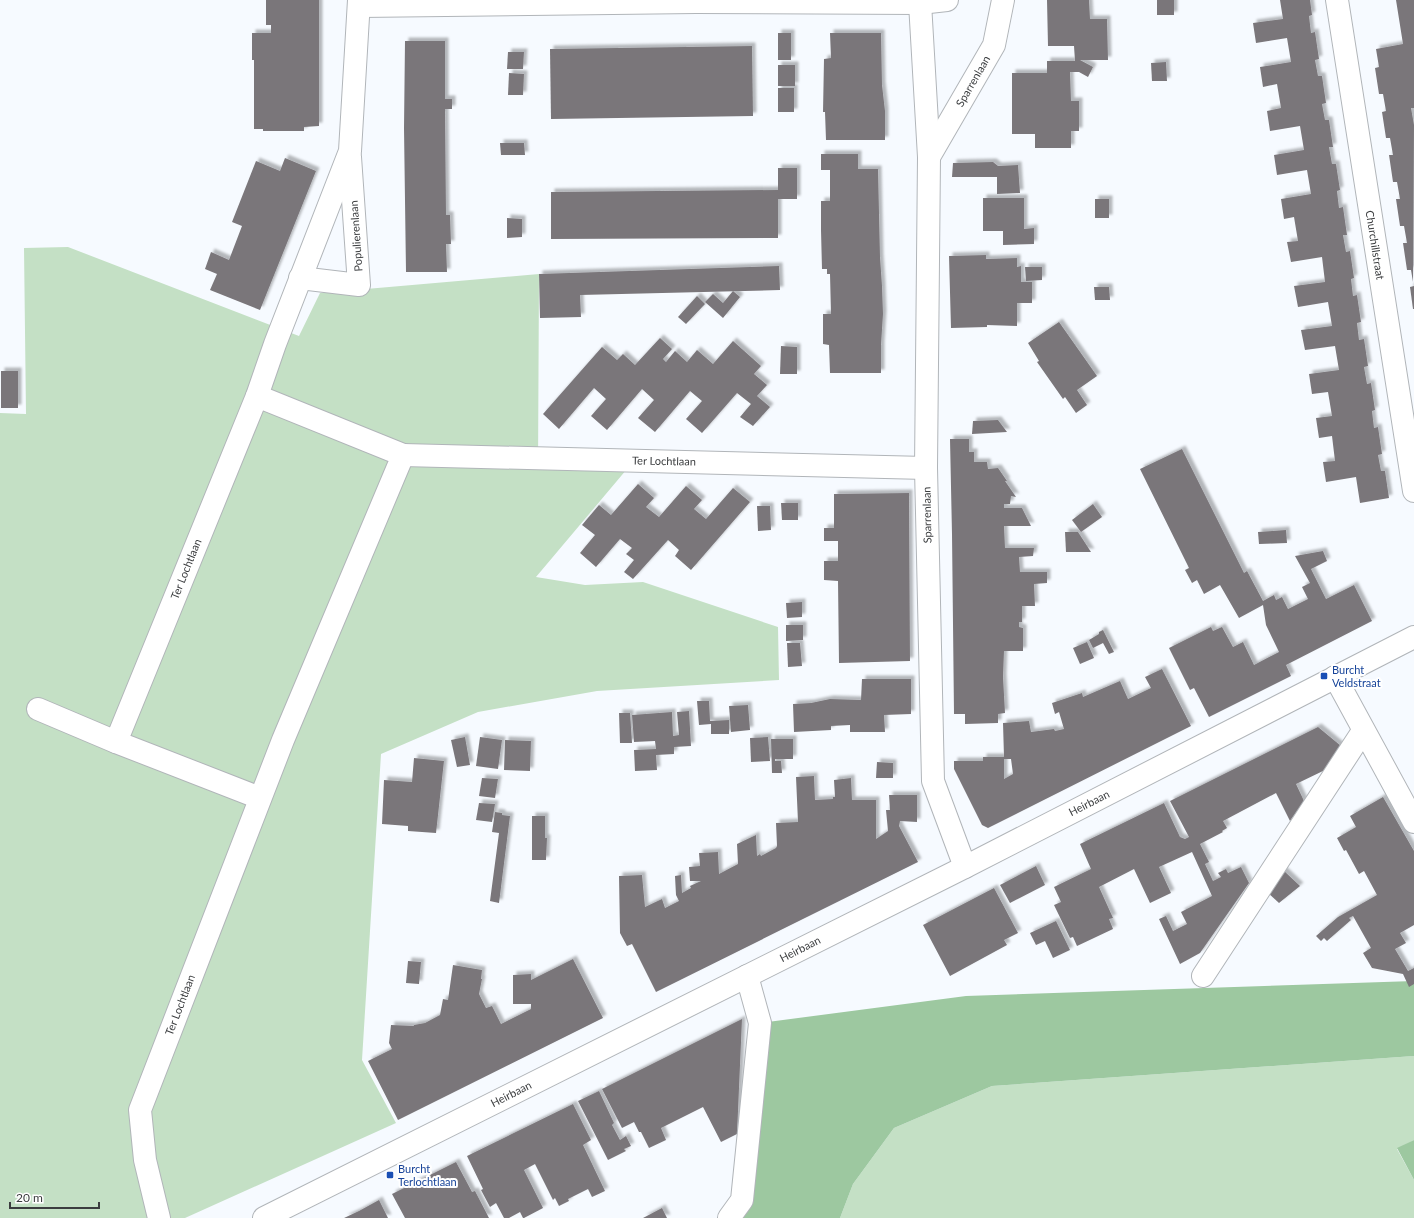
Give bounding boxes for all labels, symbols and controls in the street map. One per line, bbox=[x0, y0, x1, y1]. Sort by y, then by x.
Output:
street label: Sparrenlaan bbox=[953, 53, 992, 109]
street label: Populierenlaan bbox=[347, 200, 364, 272]
street label: Churchillstraat bbox=[1364, 209, 1387, 281]
street label: Ter Lochtlaan bbox=[632, 453, 696, 468]
street label: Sparrenlaan bbox=[920, 486, 933, 544]
street label: Ter Lochtlaan bbox=[168, 537, 204, 601]
place label: Burcht Veldstraat bbox=[1332, 663, 1381, 689]
marker: Burcht Veldstraat bbox=[1319, 671, 1329, 681]
street label: Heirbaan bbox=[1066, 787, 1111, 818]
street label: Heirbaan bbox=[777, 933, 822, 964]
street label: Ter Lochtlaan bbox=[162, 973, 197, 1037]
street label: Heirbaan bbox=[488, 1078, 533, 1109]
place label: Burcht Terlochtlaan bbox=[398, 1162, 457, 1188]
marker: Burcht Terlochtlaan bbox=[385, 1170, 395, 1180]
scale bar bbox=[10, 1184, 99, 1210]
text: 20 m bbox=[16, 1190, 43, 1205]

